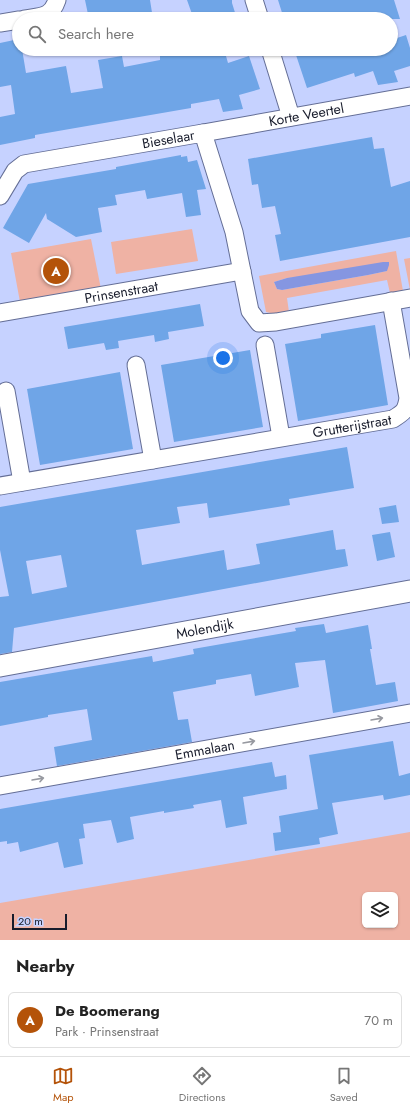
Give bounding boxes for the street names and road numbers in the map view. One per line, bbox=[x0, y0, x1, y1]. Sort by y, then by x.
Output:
street label: Korte Veertel bbox=[267, 98, 346, 131]
street label: Bieselaar bbox=[140, 125, 196, 153]
street label: Prinsenstraat bbox=[83, 276, 160, 308]
street label: Grutterijstraat bbox=[311, 409, 393, 443]
street label: Molendijk bbox=[174, 613, 236, 644]
street label: Emmalaan bbox=[173, 734, 236, 765]

